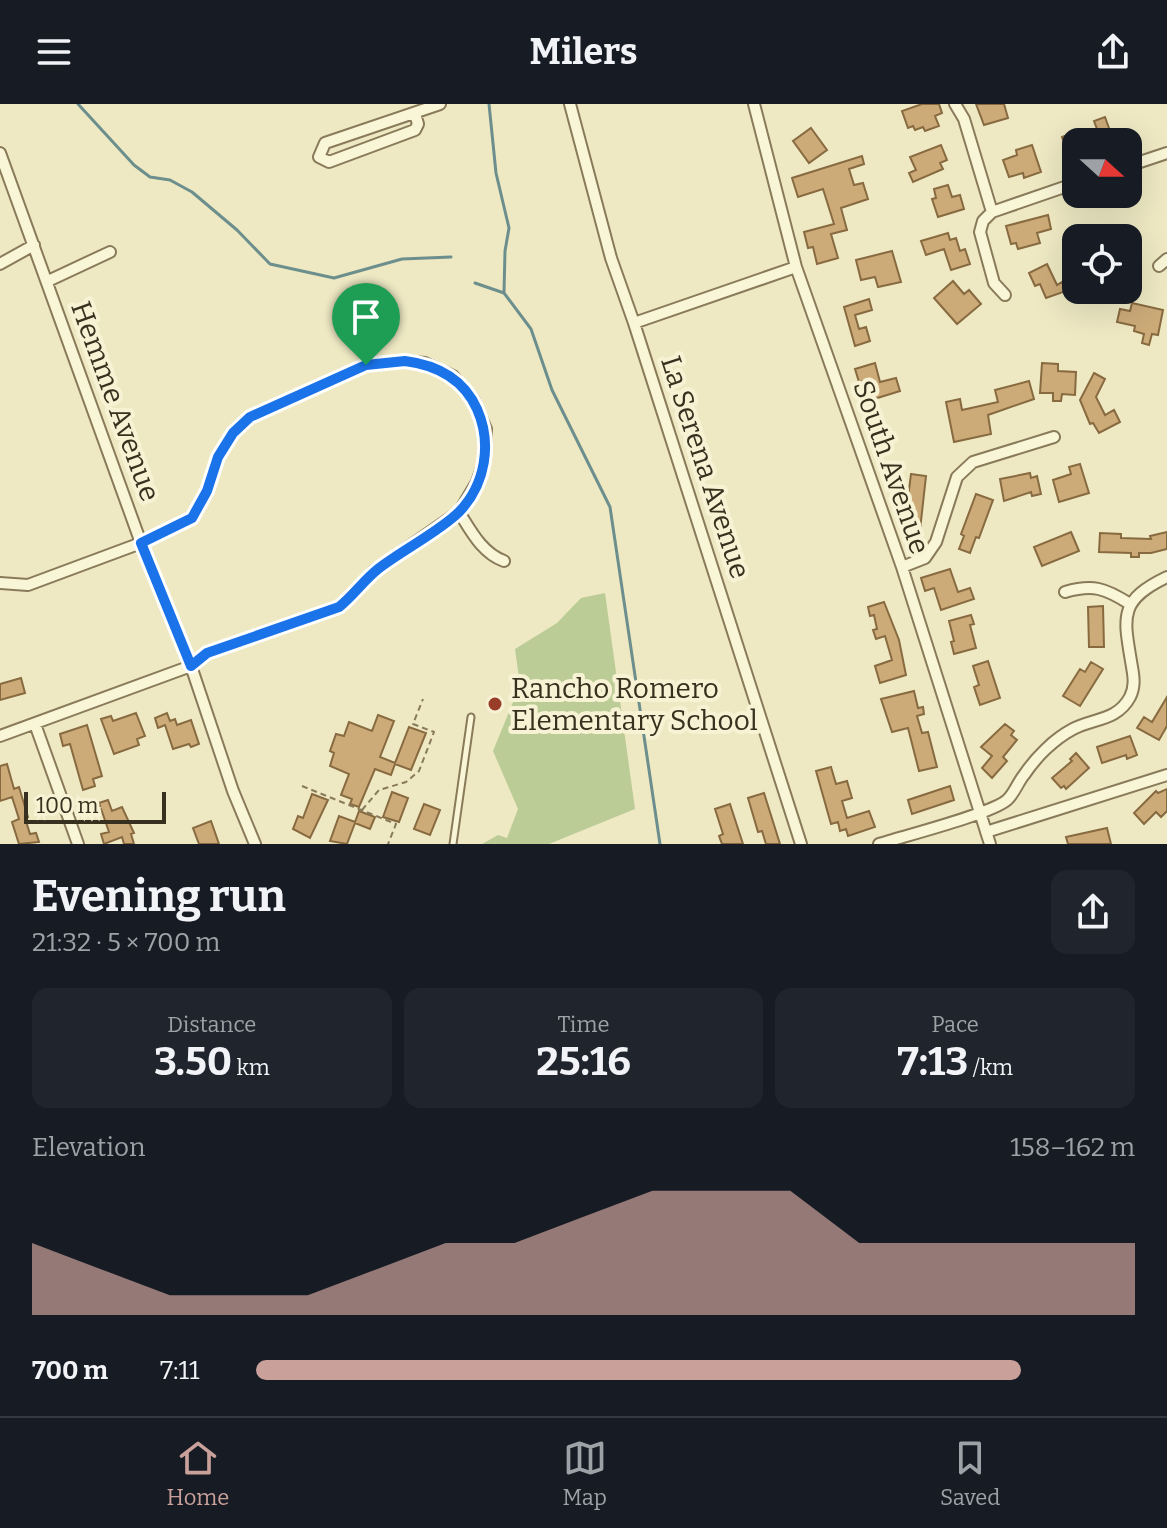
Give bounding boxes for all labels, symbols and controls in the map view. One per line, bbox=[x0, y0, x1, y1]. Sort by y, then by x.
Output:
icon: menu bbox=[32, 30, 76, 74]
text: Milers bbox=[529, 30, 638, 74]
icon: share bbox=[1091, 30, 1135, 74]
north arrow bbox=[1062, 128, 1142, 208]
map controls bbox=[1062, 128, 1142, 304]
button: locate bbox=[1062, 224, 1142, 304]
pin bbox=[332, 283, 400, 365]
icon: arrive bbox=[344, 295, 388, 339]
street label: Hemme Avenue bbox=[64, 297, 167, 505]
street label: La Serena Avenue bbox=[654, 352, 757, 583]
street label: South Avenue bbox=[846, 376, 937, 558]
place label: Rancho Romero Elementary School bbox=[511, 672, 758, 737]
marker: Rancho Romero Elementary School bbox=[486, 695, 504, 713]
scale bar bbox=[24, 788, 166, 824]
text: 100 m bbox=[36, 792, 99, 819]
text: Evening run bbox=[32, 870, 286, 923]
button: share bbox=[1051, 870, 1135, 954]
text: 21:32 · 5 × 700 m bbox=[32, 927, 220, 958]
text: Distance bbox=[167, 1011, 256, 1038]
text: Time bbox=[558, 1011, 609, 1038]
text: Pace bbox=[931, 1011, 979, 1038]
text: 3.50 bbox=[154, 1038, 232, 1086]
text: 25:16 bbox=[536, 1038, 631, 1086]
text: 7:13 bbox=[897, 1038, 968, 1086]
text: km bbox=[232, 1054, 270, 1081]
text: /km bbox=[968, 1054, 1013, 1081]
text: Elevation bbox=[32, 1132, 145, 1163]
text: 158–162 m bbox=[1010, 1132, 1135, 1163]
text: 700 m bbox=[32, 1355, 108, 1386]
text: 7:11 bbox=[160, 1355, 200, 1386]
tab: Home bbox=[167, 1436, 229, 1511]
tab: Map bbox=[562, 1436, 607, 1511]
tab: Saved bbox=[940, 1436, 1000, 1511]

